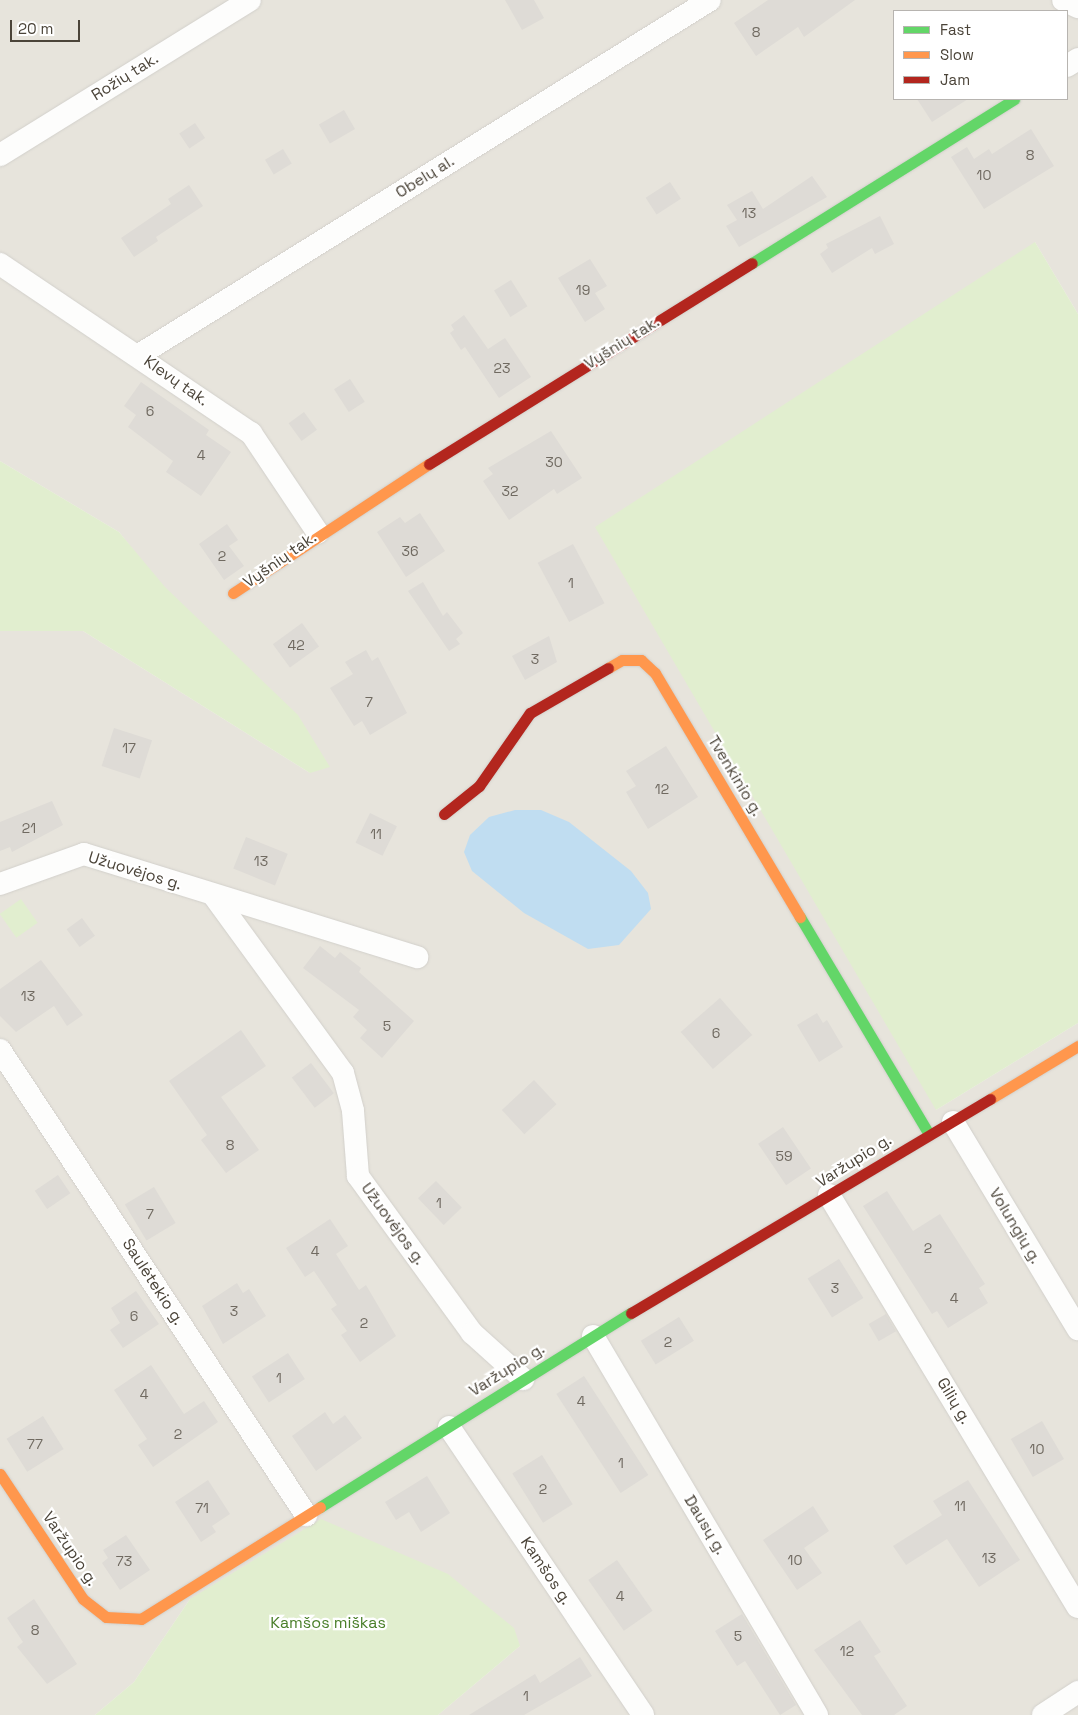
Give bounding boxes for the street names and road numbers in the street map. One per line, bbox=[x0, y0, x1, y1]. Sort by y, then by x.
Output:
street label: Rožių tak. bbox=[88, 49, 162, 105]
street label: Obelų al. bbox=[392, 152, 458, 202]
street label: Vyšnių tak. bbox=[581, 312, 663, 374]
street label: Klevų tak. bbox=[140, 352, 212, 410]
street label: Vyšnių tak. bbox=[240, 528, 320, 592]
street label: Tvenkinio g. bbox=[703, 732, 767, 820]
street label: Užuovėjos g. bbox=[86, 848, 184, 894]
street label: Varžupio g. bbox=[813, 1130, 895, 1192]
street label: Užuovėjos g. bbox=[357, 1179, 429, 1269]
street label: Volungių g. bbox=[985, 1185, 1045, 1267]
street label: Saulėtekio g. bbox=[118, 1235, 188, 1329]
street label: Varžupio g. bbox=[466, 1339, 548, 1401]
street label: Gilių g. bbox=[933, 1374, 975, 1428]
street label: Dausų g. bbox=[680, 1492, 730, 1558]
street label: Varžupio g. bbox=[38, 1508, 102, 1590]
street label: Kamšos g. bbox=[516, 1533, 576, 1609]

